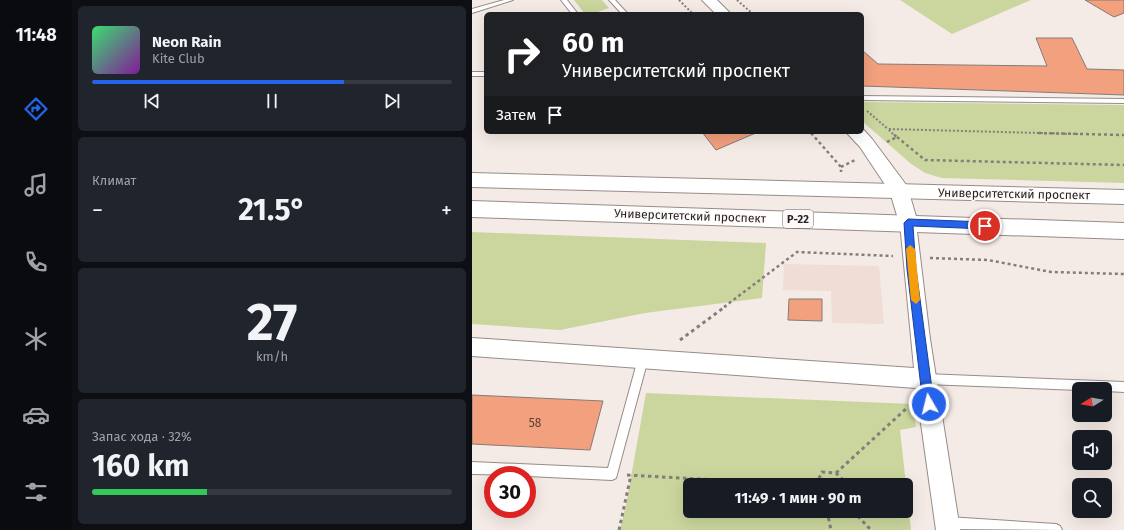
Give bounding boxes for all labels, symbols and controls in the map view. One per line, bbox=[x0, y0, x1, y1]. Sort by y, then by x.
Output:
text: 11:48 bbox=[15, 24, 57, 46]
text: 60 m bbox=[562, 26, 624, 59]
icon: right bbox=[496, 28, 548, 80]
text: Neon Rain bbox=[152, 33, 221, 51]
text: Kite Club bbox=[152, 51, 205, 66]
text: Университетский проспект bbox=[562, 60, 790, 82]
icon: previous bbox=[141, 90, 163, 112]
icon: pause bbox=[261, 90, 283, 112]
icon: next bbox=[381, 90, 403, 112]
icon: directions bbox=[22, 95, 50, 123]
icon: arrive bbox=[544, 104, 566, 126]
text: Затем bbox=[496, 106, 536, 124]
icon: music bbox=[22, 171, 50, 199]
text: Климат bbox=[92, 173, 136, 188]
street label: Университетский проспект bbox=[938, 186, 1091, 202]
text: 21.5° bbox=[238, 192, 306, 228]
text: − bbox=[92, 197, 103, 224]
text: + bbox=[441, 197, 452, 224]
street label: Университетский проспект bbox=[614, 206, 767, 226]
pin bbox=[968, 209, 1002, 243]
road number: Р-22 bbox=[783, 210, 813, 228]
icon: arrive bbox=[974, 215, 996, 237]
icon: phone bbox=[22, 248, 50, 276]
text: 27 bbox=[247, 291, 297, 354]
icon: climate bbox=[22, 325, 50, 353]
text: km/h bbox=[256, 349, 288, 364]
north arrow bbox=[1072, 382, 1112, 422]
map controls bbox=[1072, 382, 1112, 518]
position arrow bbox=[908, 383, 950, 425]
icon: car bbox=[22, 401, 50, 429]
house number: 58 bbox=[529, 416, 542, 430]
text: Запас хода · 32% bbox=[92, 429, 192, 444]
button: sound bbox=[1072, 430, 1112, 470]
text: 160 km bbox=[92, 448, 189, 484]
speed limit sign: 30 bbox=[484, 466, 536, 518]
icon: filters bbox=[22, 478, 50, 506]
button: search bbox=[1072, 478, 1112, 518]
text: 11:49 · 1 мин · 90 m bbox=[735, 489, 861, 507]

